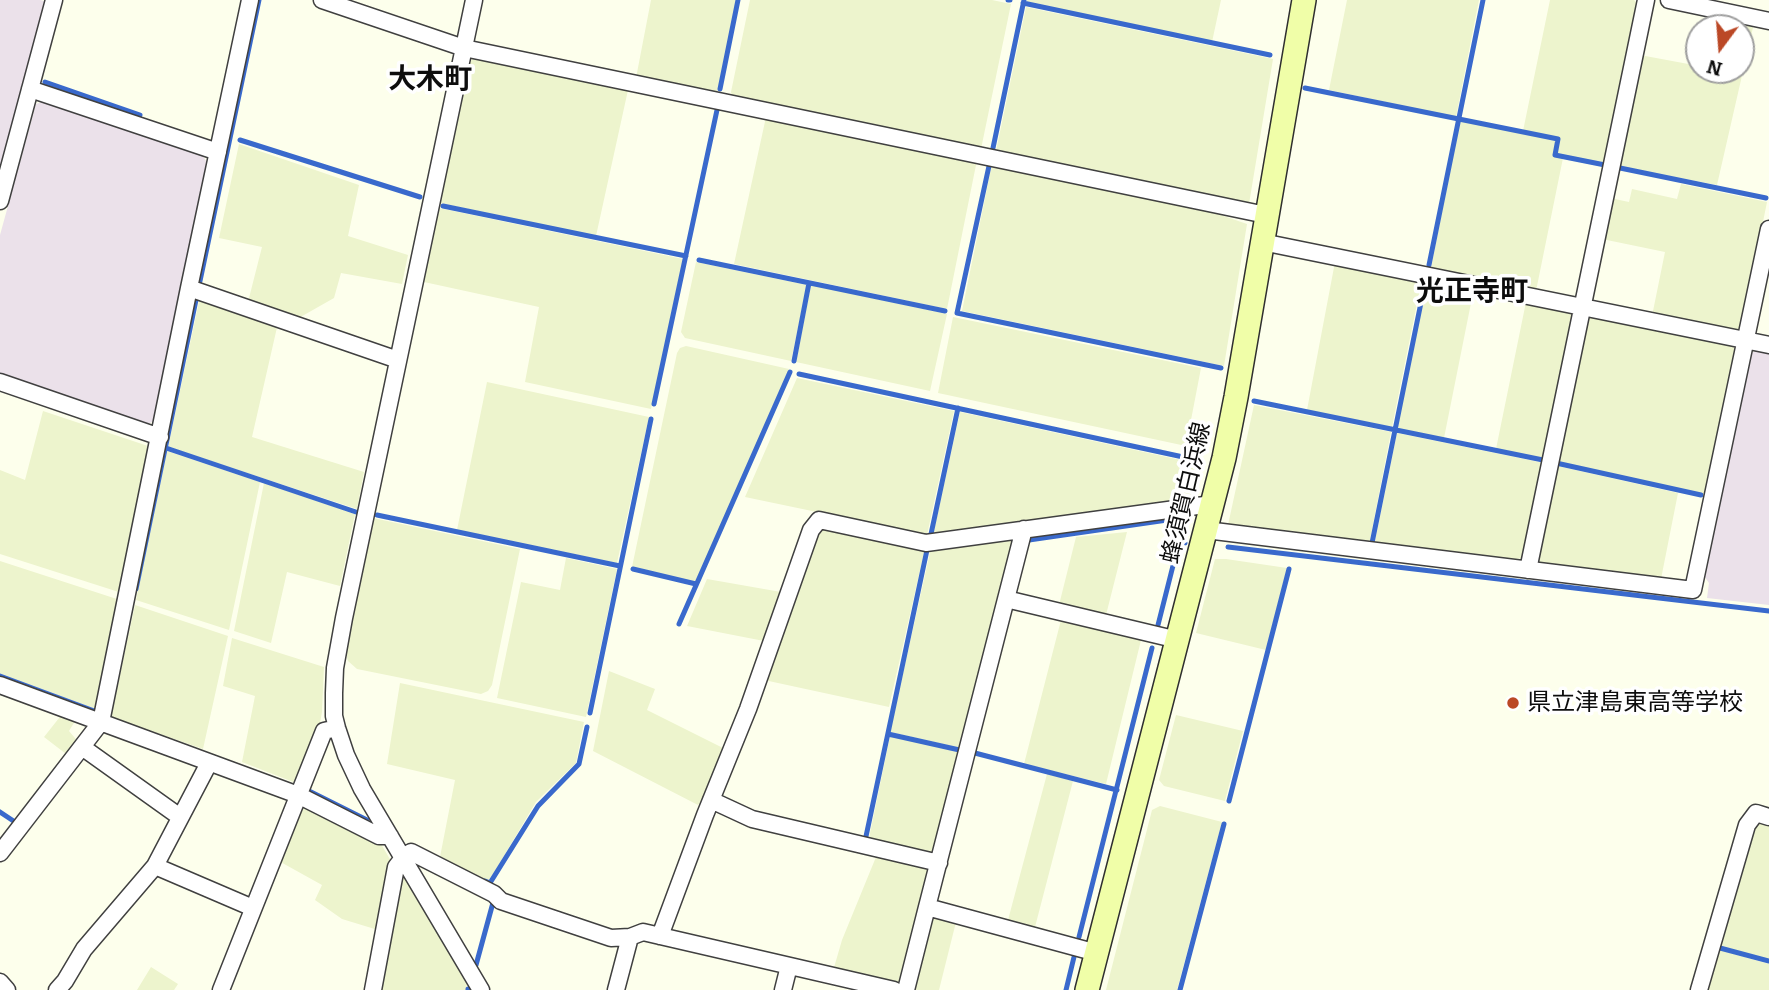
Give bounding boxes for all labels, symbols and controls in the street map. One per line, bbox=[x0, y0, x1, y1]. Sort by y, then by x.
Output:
north arrow bbox=[1685, 14, 1755, 84]
text: N bbox=[1704, 55, 1725, 81]
district label: 大木町 bbox=[388, 63, 472, 97]
district label: 光正寺町 bbox=[1416, 275, 1528, 309]
street label: 蜂須賀白浜線 bbox=[1157, 420, 1217, 566]
place label: 県立津島東高等学校 bbox=[1527, 689, 1743, 717]
marker: 県立津島東高等学校 bbox=[1505, 695, 1521, 711]

